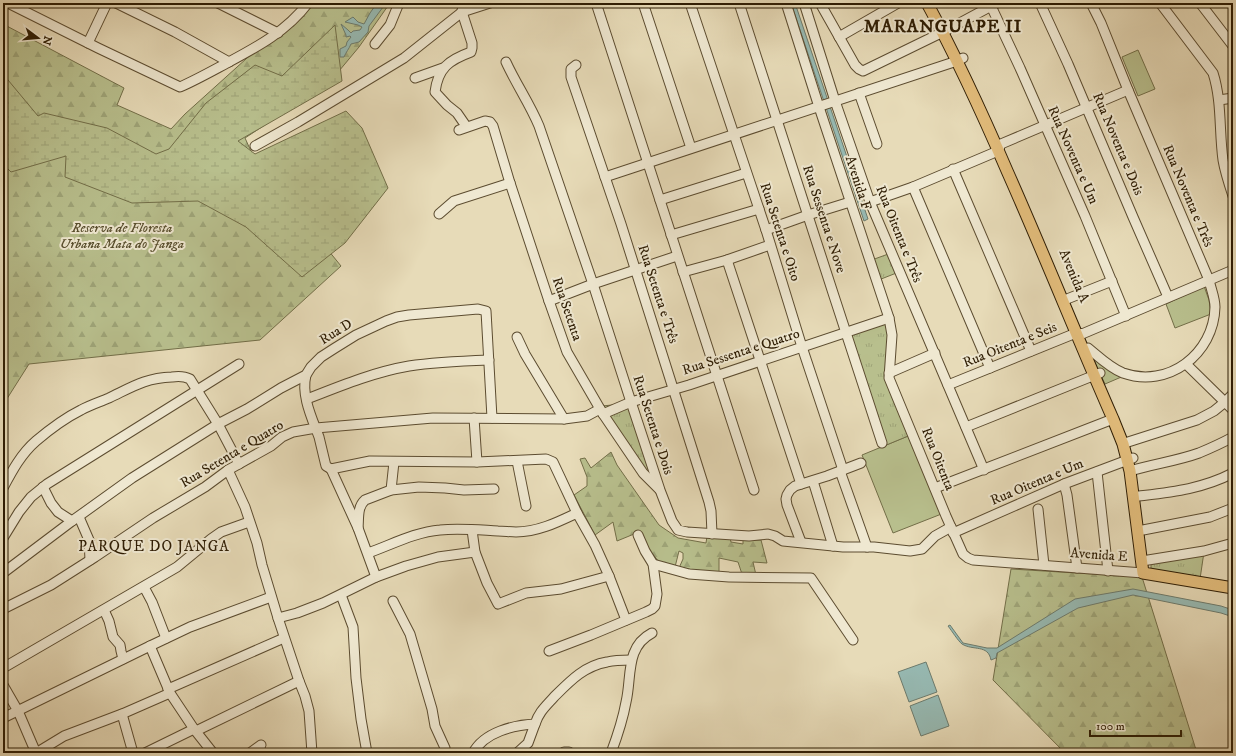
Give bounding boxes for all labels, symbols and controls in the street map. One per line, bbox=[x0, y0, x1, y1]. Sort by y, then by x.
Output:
district label: MARANGUAPE II bbox=[864, 16, 1022, 38]
north arrow bbox=[18, 18, 58, 58]
text: N bbox=[39, 34, 55, 47]
street label: Rua Noventa e Dois bbox=[1088, 90, 1148, 198]
street label: Rua Noventa e Um bbox=[1043, 103, 1103, 207]
street label: Rua Noventa e Três bbox=[1158, 142, 1218, 250]
street label: Avenida F bbox=[841, 154, 875, 213]
street label: Rua Sessenta e Nove bbox=[798, 163, 850, 276]
street label: Rua Setenta e Oito bbox=[756, 180, 804, 284]
street label: Rua Oitenta e Três bbox=[871, 183, 927, 285]
park label: Reserva de Floresta Urbana Mata do Janga bbox=[60, 219, 184, 253]
street label: Rua Setenta e Três bbox=[634, 242, 683, 346]
street label: Avenida A bbox=[1055, 247, 1094, 306]
street label: Rua Setenta bbox=[548, 275, 586, 343]
street label: Rua D bbox=[316, 315, 356, 349]
street label: Rua Oitenta e Seis bbox=[960, 318, 1060, 372]
street label: Rua Sessenta e Quatro bbox=[680, 324, 802, 379]
street label: Rua Setenta e Dois bbox=[628, 373, 678, 477]
street label: Rua Setenta e Quatro bbox=[177, 416, 287, 492]
street label: Rua Oitenta bbox=[917, 425, 959, 493]
street label: Rua Oitenta e Um bbox=[988, 454, 1087, 510]
district label: PARQUE DO JANGA bbox=[78, 537, 230, 556]
street label: Avenida E bbox=[1070, 544, 1128, 566]
scale bar bbox=[1090, 712, 1181, 738]
text: 100 m bbox=[1096, 719, 1125, 734]

